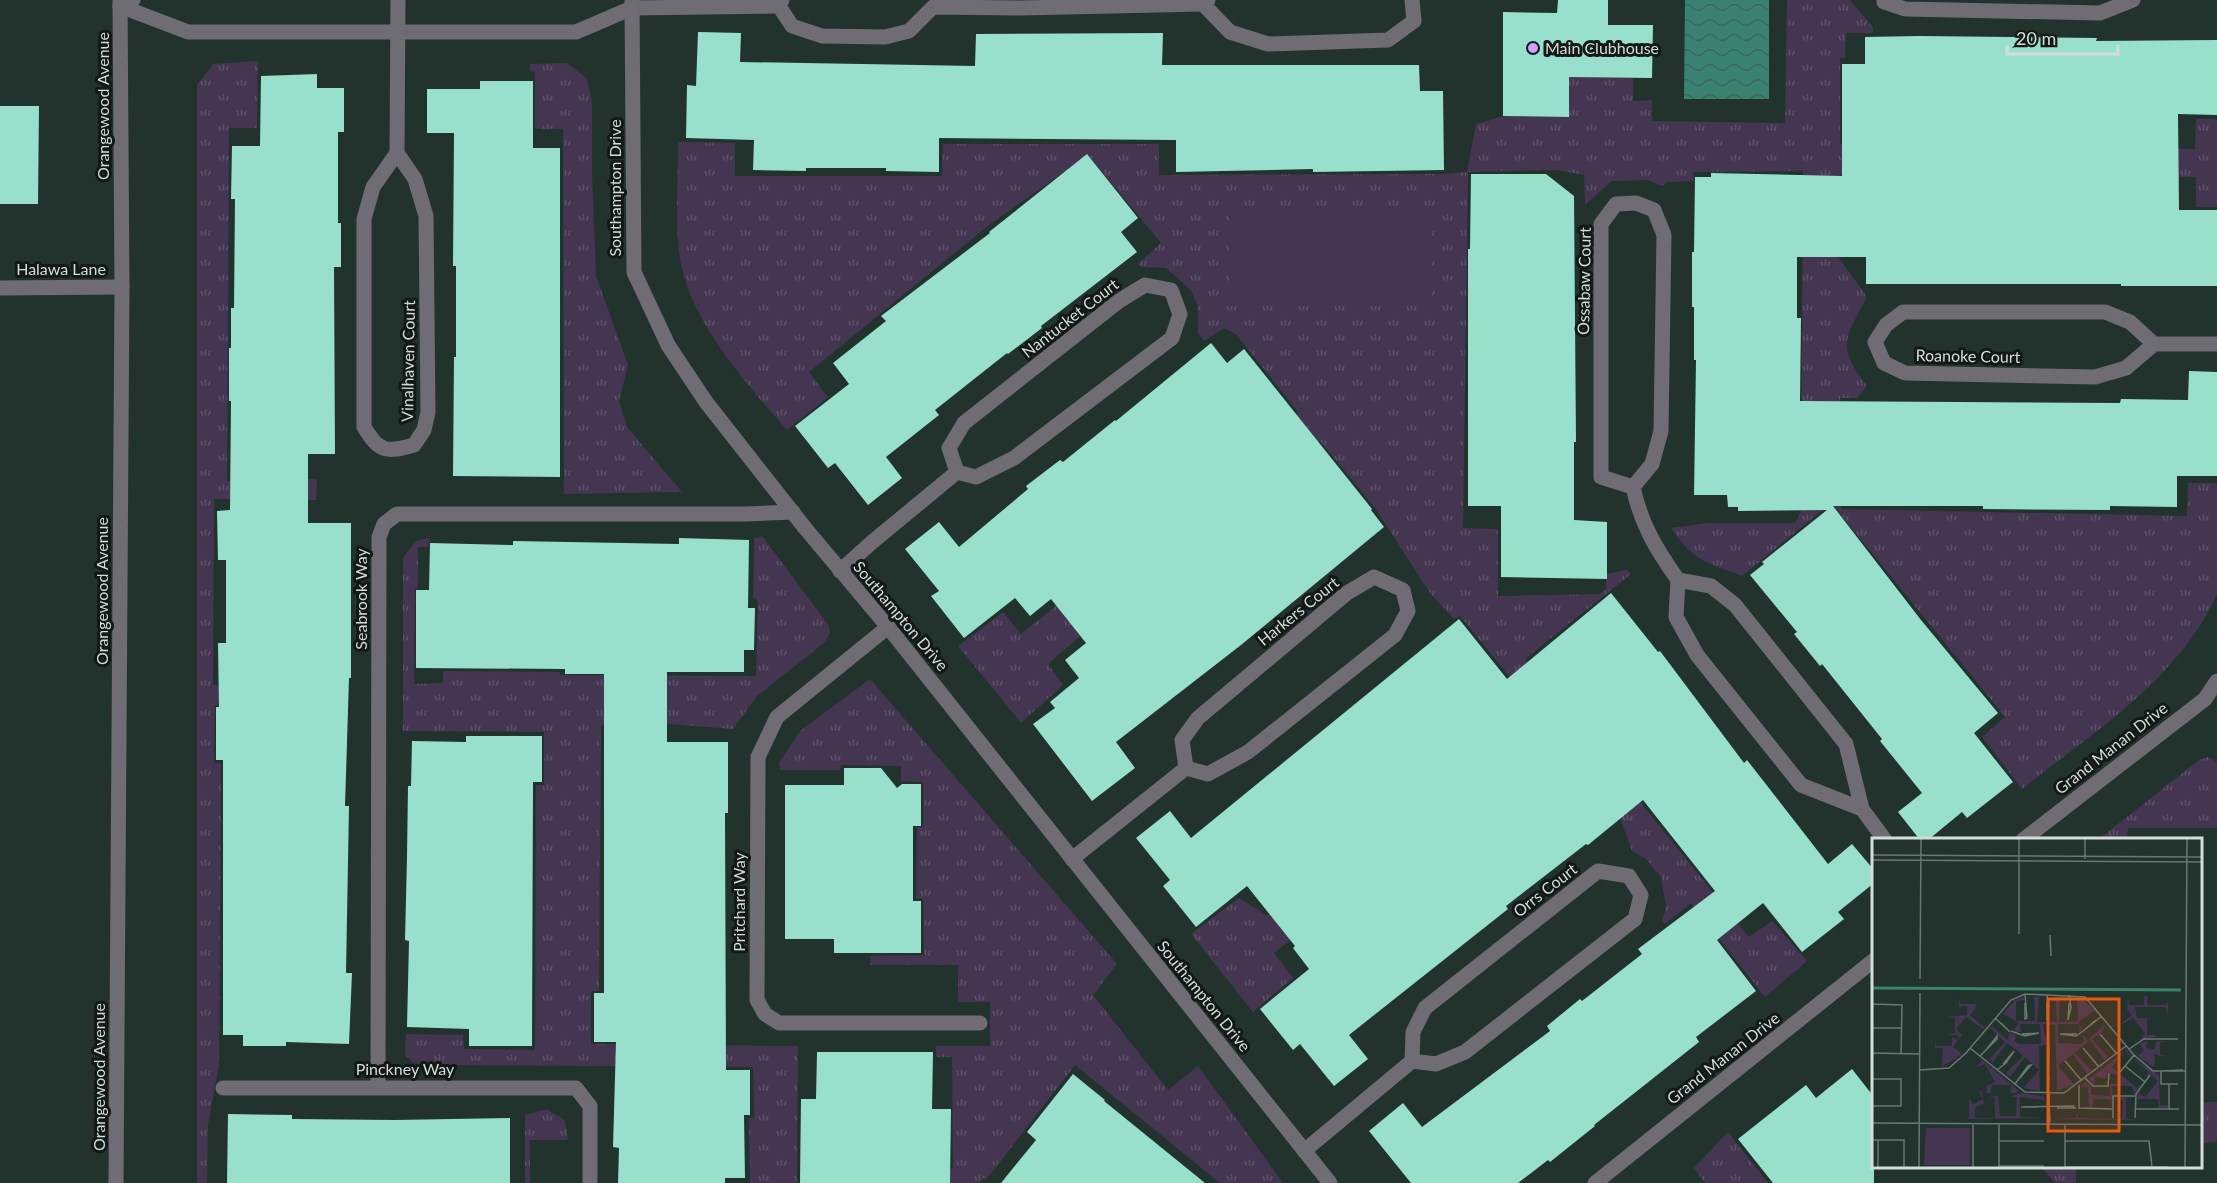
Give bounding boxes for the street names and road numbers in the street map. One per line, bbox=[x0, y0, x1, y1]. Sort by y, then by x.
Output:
street label: Orangewood Avenue bbox=[93, 32, 112, 180]
street label: Southampton Drive bbox=[605, 119, 624, 257]
street label: Ossabaw Court bbox=[1573, 227, 1594, 335]
street label: Halawa Lane bbox=[16, 259, 106, 278]
street label: Nantucket Court bbox=[1018, 274, 1122, 361]
street label: Vinalhaven Court bbox=[397, 300, 418, 422]
street label: Roanoke Court bbox=[1915, 345, 2021, 366]
street label: Orangewood Avenue bbox=[92, 517, 111, 665]
street label: Seabrook Way bbox=[351, 548, 370, 650]
street label: Southampton Drive bbox=[850, 557, 953, 674]
street label: Harkers Court bbox=[1253, 572, 1342, 649]
street label: Grand Manan Drive bbox=[2051, 698, 2171, 798]
street label: Pritchard Way bbox=[729, 852, 748, 952]
street label: Orrs Court bbox=[1509, 859, 1580, 920]
street label: Southampton Drive bbox=[1154, 936, 1255, 1055]
street label: Orangewood Avenue bbox=[89, 1003, 108, 1151]
street label: Grand Manan Drive bbox=[1663, 1008, 1783, 1108]
street label: Pinckney Way bbox=[356, 1059, 455, 1078]

